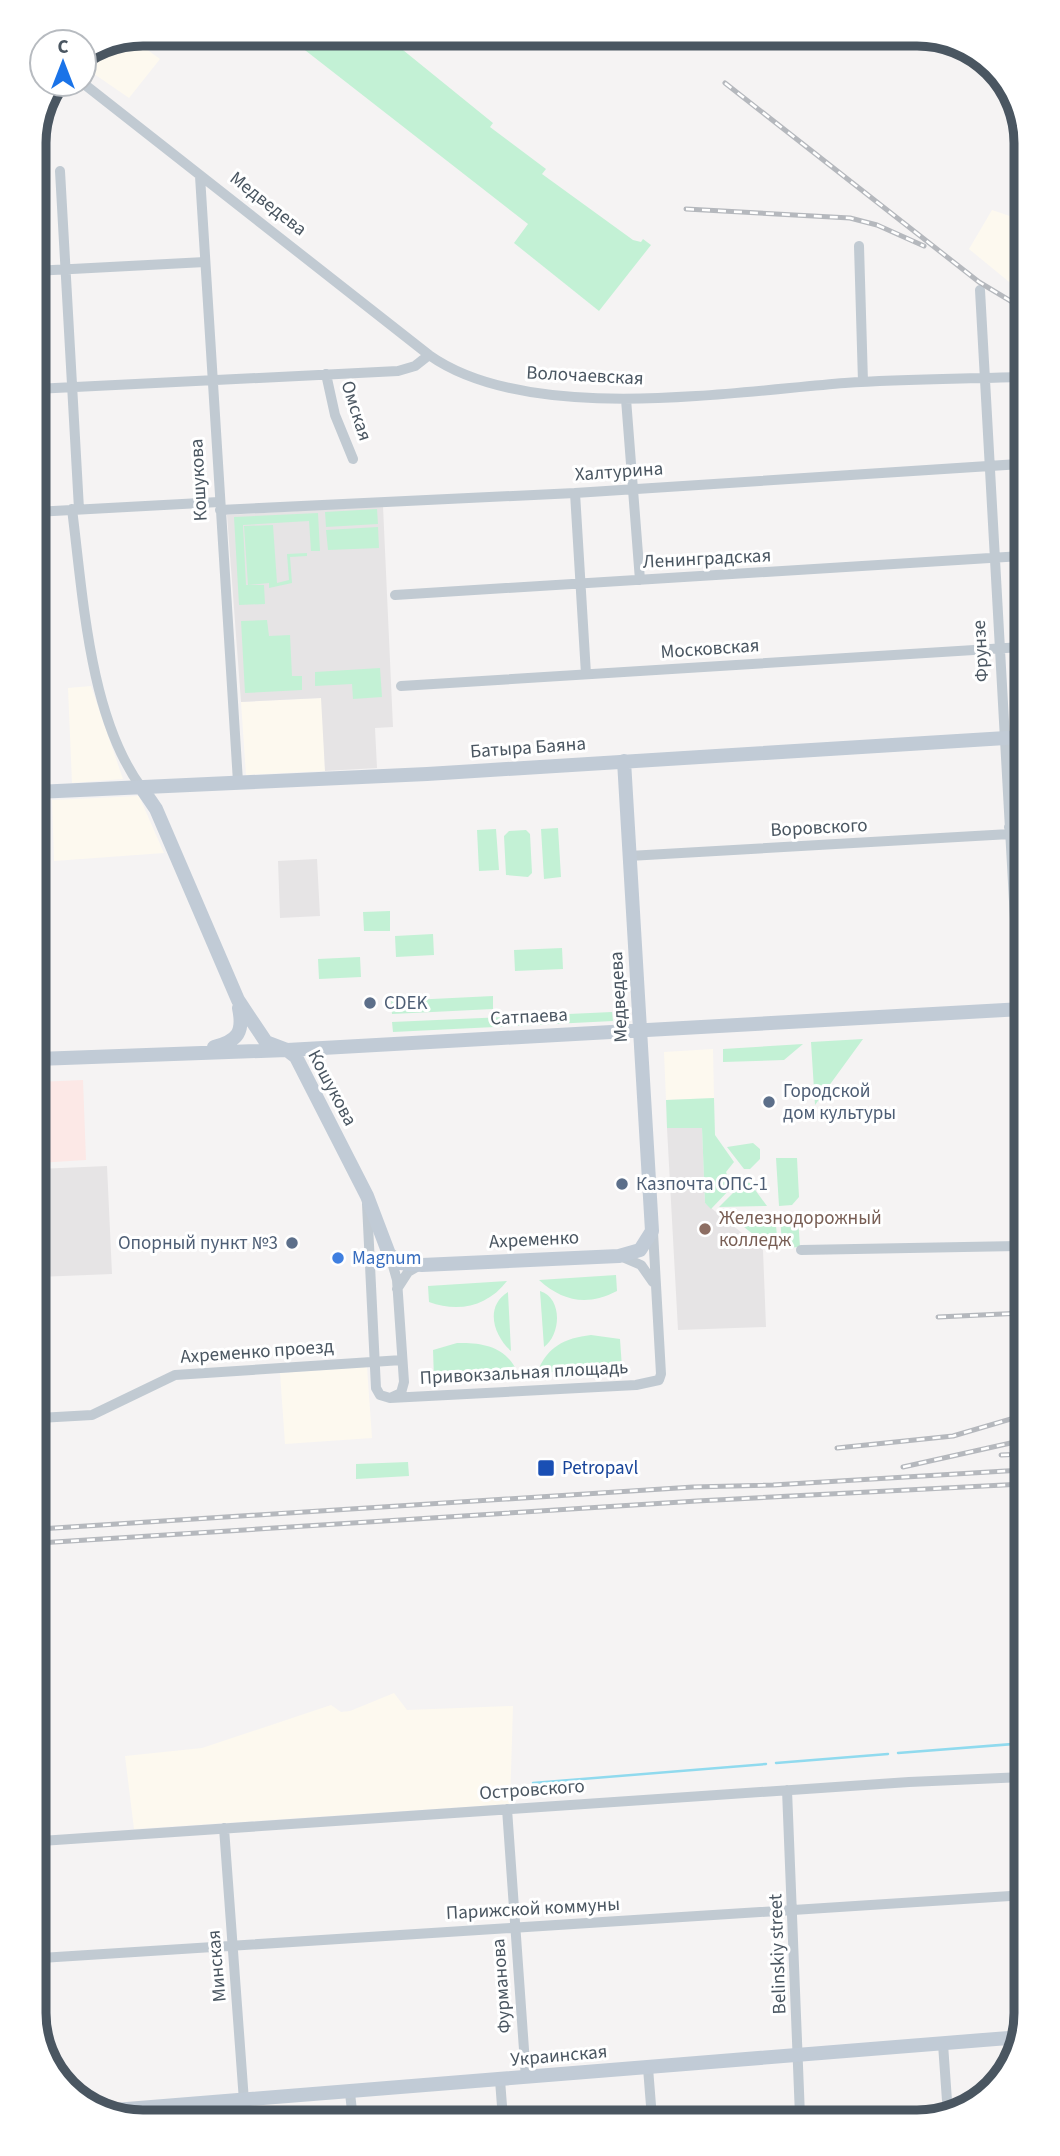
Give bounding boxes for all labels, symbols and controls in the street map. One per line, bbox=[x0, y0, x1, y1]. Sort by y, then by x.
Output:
north arrow bbox=[28, 28, 98, 98]
text: С bbox=[57, 34, 69, 61]
street label: Медведева bbox=[224, 165, 312, 243]
street label: Волочаевская bbox=[526, 359, 644, 393]
street label: Омская bbox=[334, 377, 378, 445]
street label: Кошукова bbox=[183, 438, 215, 522]
street label: Халтурина bbox=[574, 455, 664, 489]
street label: Ленинградская bbox=[642, 542, 772, 576]
street label: Фрунзе bbox=[966, 619, 996, 683]
street label: Московская bbox=[660, 632, 760, 666]
street label: Батыра Баяна bbox=[469, 730, 587, 766]
street label: Воровского bbox=[770, 812, 868, 844]
street label: Медведева bbox=[603, 951, 635, 1043]
place label: CDEK bbox=[384, 990, 428, 1017]
marker: CDEK bbox=[362, 995, 378, 1011]
street label: Сатпаева bbox=[490, 1001, 568, 1033]
street label: Кошукова bbox=[301, 1045, 363, 1131]
place label: Городской дом культуры bbox=[783, 1078, 896, 1127]
marker: Городской дом культуры bbox=[761, 1094, 777, 1110]
place label: Казпочта ОПС-1 bbox=[636, 1171, 768, 1198]
marker: Казпочта ОПС-1 bbox=[614, 1176, 630, 1192]
place label: Железнодорожный колледж bbox=[719, 1205, 882, 1254]
marker: Железнодорожный колледж bbox=[697, 1221, 713, 1237]
street label: Ахременко bbox=[488, 1224, 580, 1256]
place label: Опорный пункт №3 bbox=[118, 1230, 278, 1257]
marker: Опорный пункт №3 bbox=[284, 1235, 300, 1251]
place label: Magnum bbox=[352, 1245, 421, 1272]
marker: Magnum bbox=[330, 1250, 346, 1266]
street label: Ахременко проезд bbox=[179, 1333, 335, 1371]
street label: Привокзальная площадь bbox=[419, 1354, 629, 1392]
place label: Petropavl bbox=[562, 1455, 638, 1482]
marker: Petropavl bbox=[536, 1458, 556, 1478]
street label: Островского bbox=[478, 1773, 586, 1807]
street label: Парижской коммуны bbox=[445, 1891, 621, 1927]
street label: Belinskiy street bbox=[762, 1893, 794, 2015]
street label: Минская bbox=[200, 1929, 234, 2003]
street label: Фурманова bbox=[485, 1938, 519, 2034]
street label: Украинская bbox=[509, 2038, 609, 2074]

